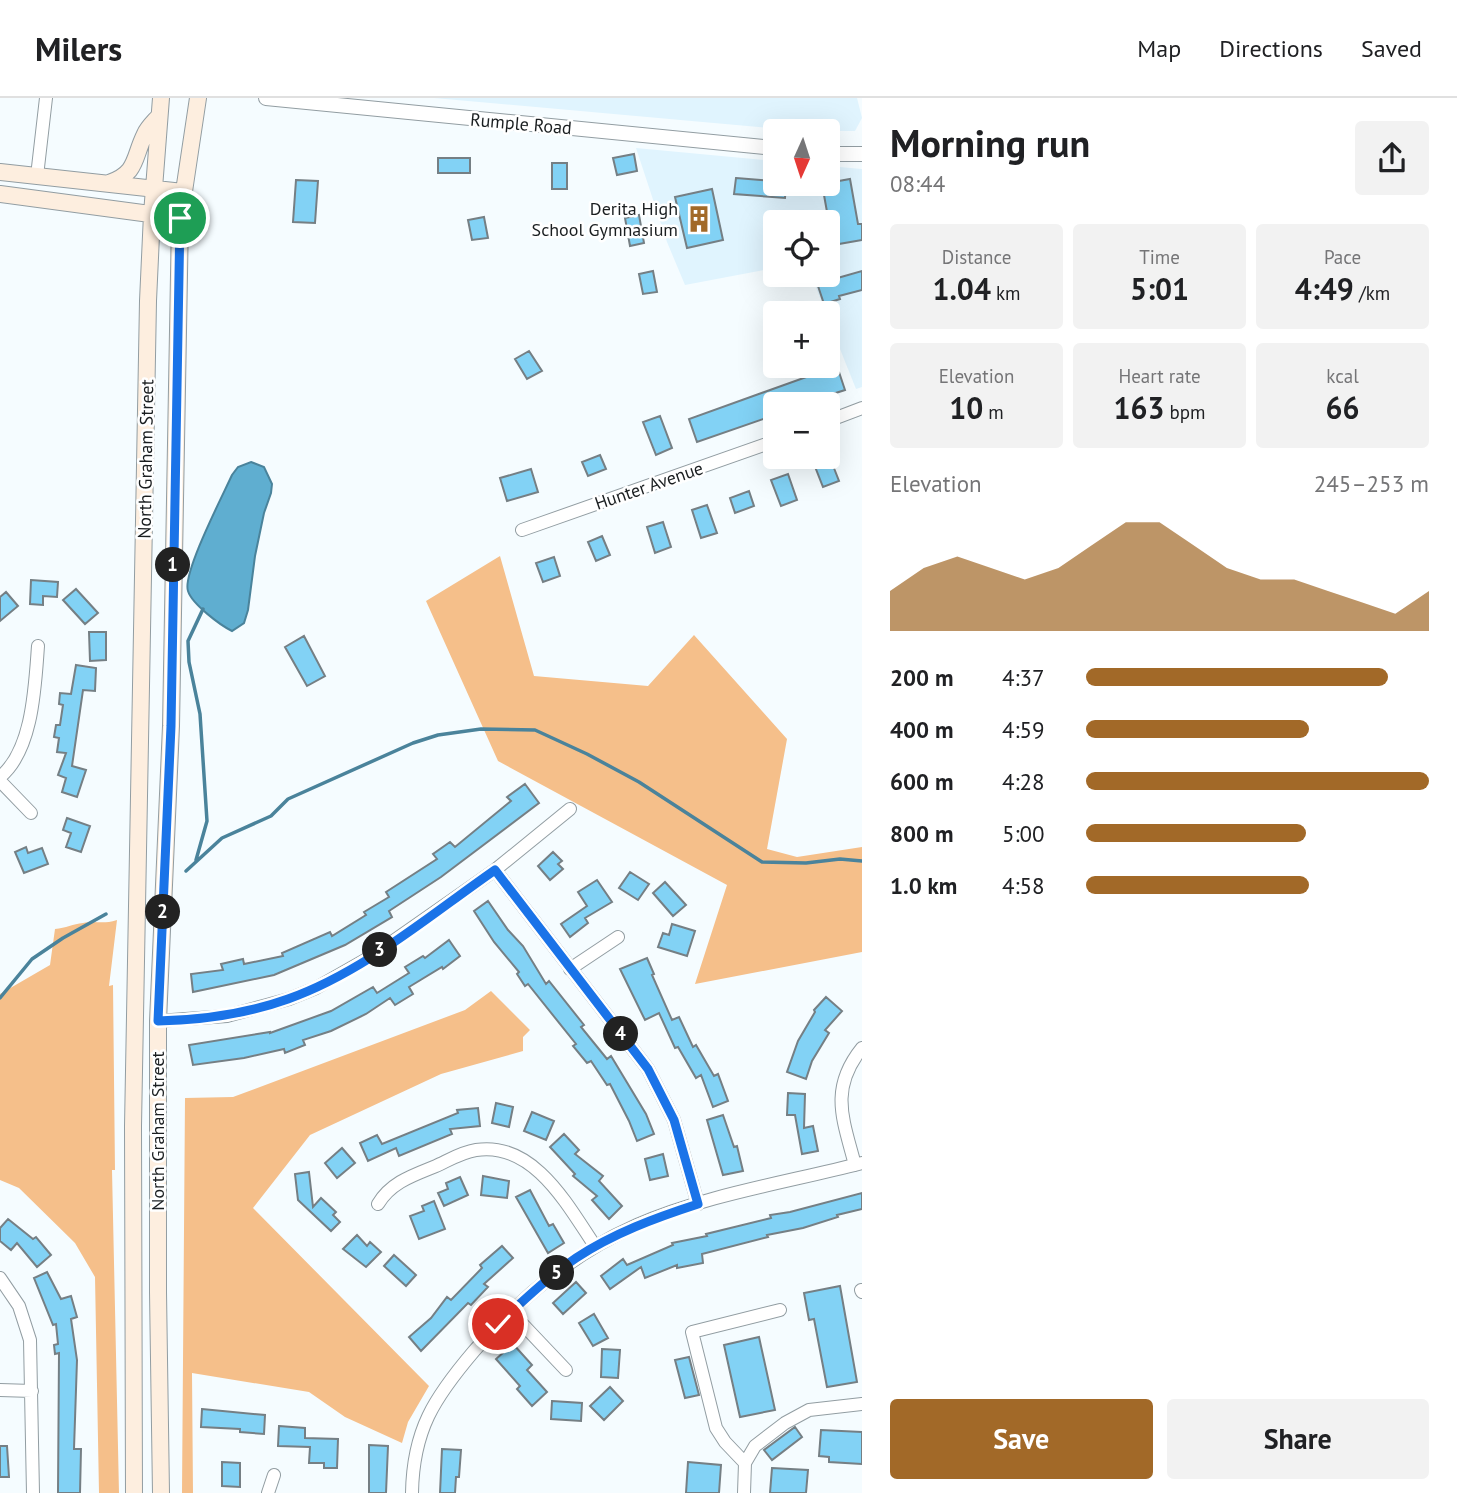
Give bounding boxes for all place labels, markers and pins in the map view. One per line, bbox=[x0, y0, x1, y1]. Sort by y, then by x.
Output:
pin bbox=[150, 188, 210, 248]
place label: Derita High School Gymnasium bbox=[532, 197, 678, 241]
building icon: Derita High School Gymnasium bbox=[684, 204, 714, 234]
pin: 1 bbox=[156, 547, 190, 582]
pin: 2 bbox=[146, 894, 180, 930]
pin: 3 bbox=[362, 932, 398, 968]
pin: 4 bbox=[604, 1016, 638, 1052]
pin: 5 bbox=[540, 1256, 574, 1290]
pin bbox=[468, 1294, 528, 1354]

